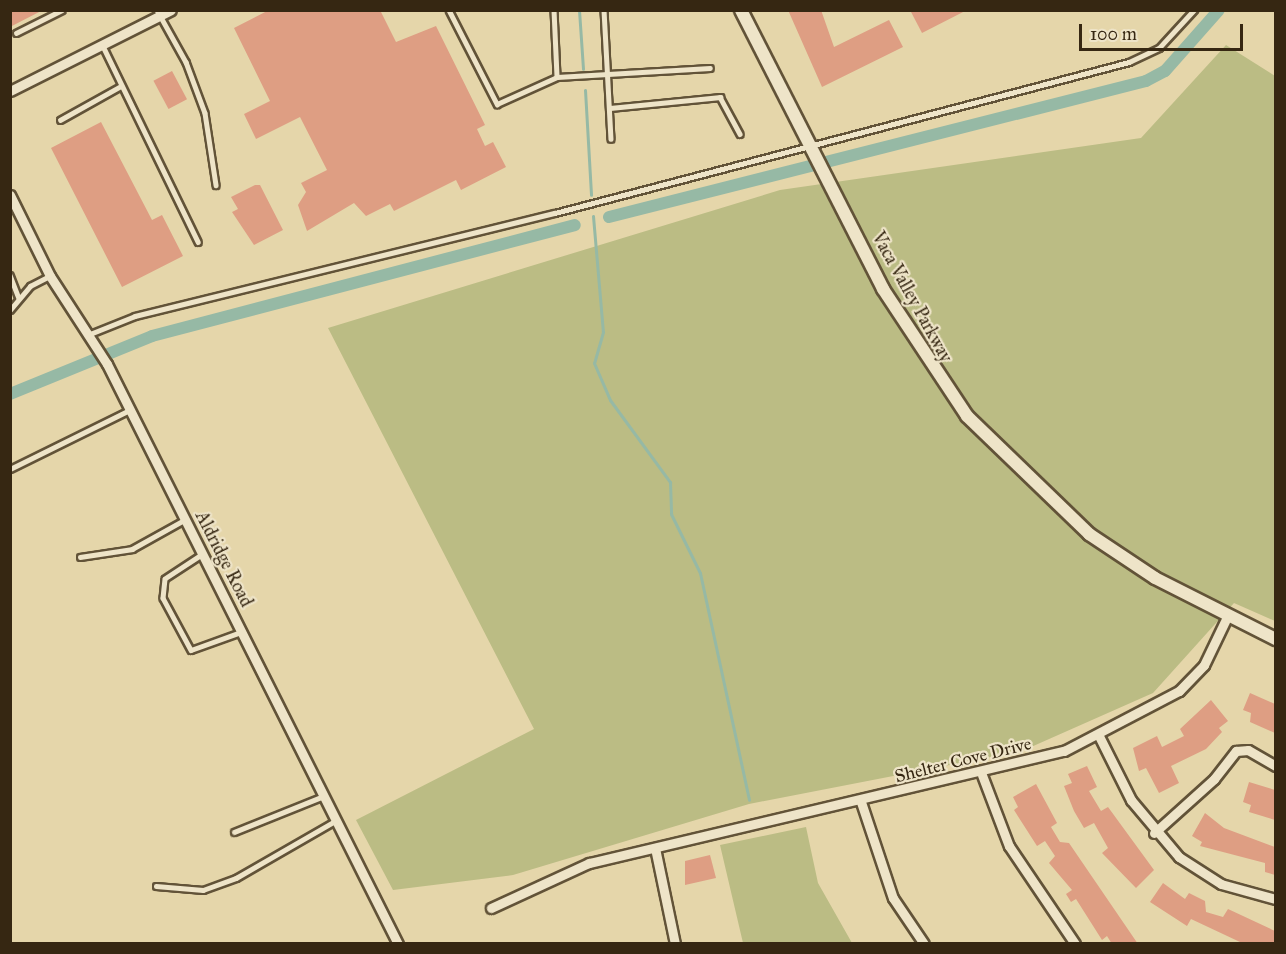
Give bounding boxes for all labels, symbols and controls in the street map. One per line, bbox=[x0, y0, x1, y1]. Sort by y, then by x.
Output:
scale bar bbox=[1082, 12, 1246, 50]
text: 100 m bbox=[1090, 23, 1137, 45]
street label: Vaca Valley Parkway bbox=[867, 228, 957, 366]
street label: Aldridge Road bbox=[191, 507, 257, 611]
street label: Shelter Cove Drive bbox=[893, 733, 1033, 787]

